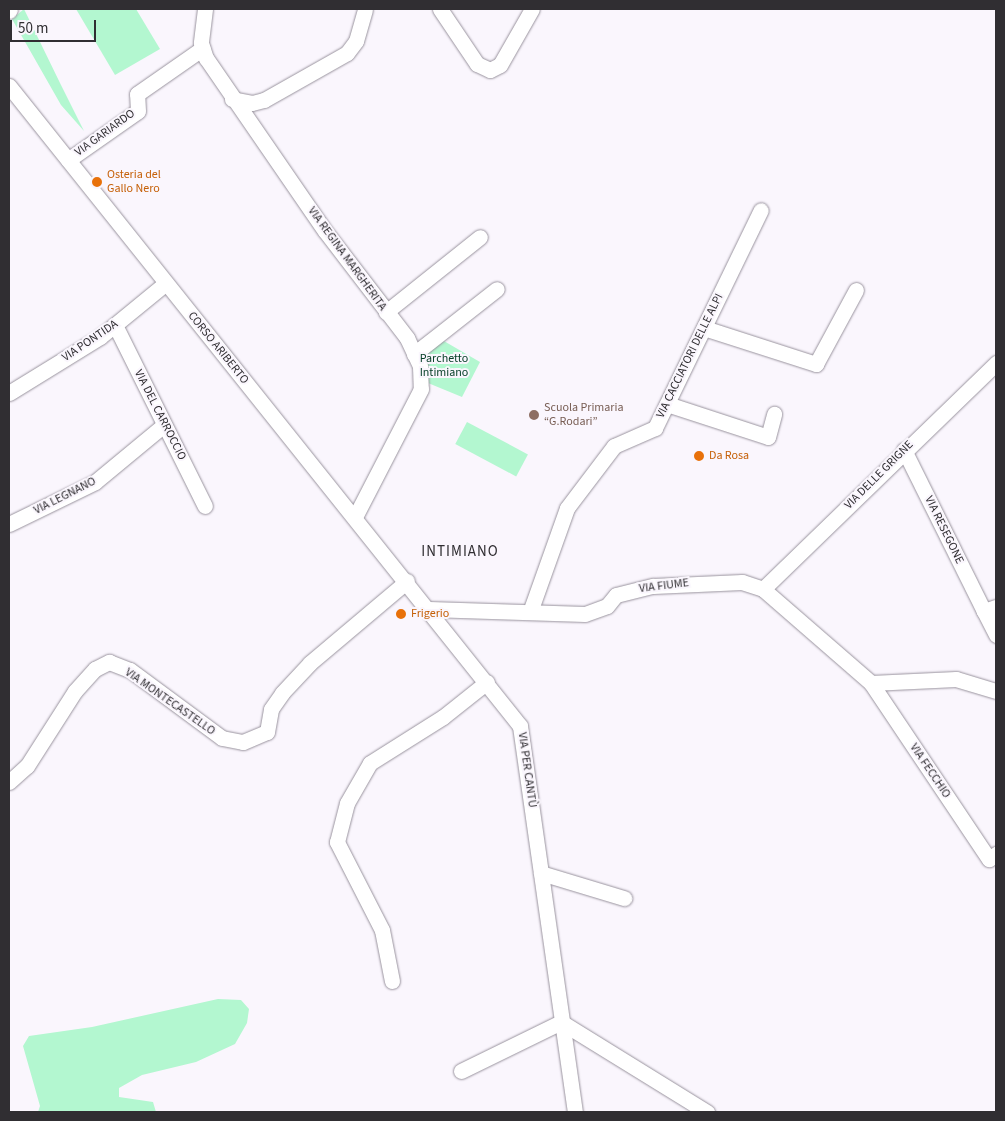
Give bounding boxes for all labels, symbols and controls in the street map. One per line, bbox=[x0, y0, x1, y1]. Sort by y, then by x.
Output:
scale bar bbox=[12, 10, 99, 42]
text: 50 m bbox=[18, 18, 48, 39]
street label: VIA GARIARDO bbox=[72, 106, 138, 160]
place label: Osteria del Gallo Nero bbox=[107, 168, 161, 196]
marker: Osteria del Gallo Nero bbox=[91, 176, 103, 188]
street label: VIA REGINA MARGHERITA bbox=[305, 204, 389, 314]
street label: VIA CACCIATORI DELLE ALPI bbox=[654, 291, 726, 421]
street label: CORSO ARIBERTO bbox=[185, 309, 251, 387]
street label: VIA PONTIDA bbox=[59, 317, 121, 365]
park label: Parchetto Intimiano bbox=[420, 352, 468, 380]
street label: VIA DEL CARROCCIO bbox=[131, 367, 189, 463]
place label: Scuola Primaria “G.Rodari” bbox=[544, 401, 623, 429]
marker: Scuola Primaria “G.Rodari” bbox=[528, 409, 540, 421]
street label: VIA DELLE GRIGNE bbox=[842, 438, 916, 512]
place label: Da Rosa bbox=[709, 449, 749, 463]
marker: Da Rosa bbox=[693, 450, 705, 462]
street label: VIA LEGNANO bbox=[32, 474, 98, 518]
street label: VIA RESEGONE bbox=[921, 494, 967, 566]
district label: INTIMIANO bbox=[420, 543, 500, 561]
street label: VIA FIUME bbox=[638, 576, 690, 596]
place label: Frigerio bbox=[411, 607, 449, 621]
marker: Frigerio bbox=[395, 608, 407, 620]
street label: VIA MONTECASTELLO bbox=[122, 665, 218, 739]
street label: VIA PER CANTÙ bbox=[515, 731, 539, 809]
street label: VIA FECCHIO bbox=[906, 741, 954, 801]

